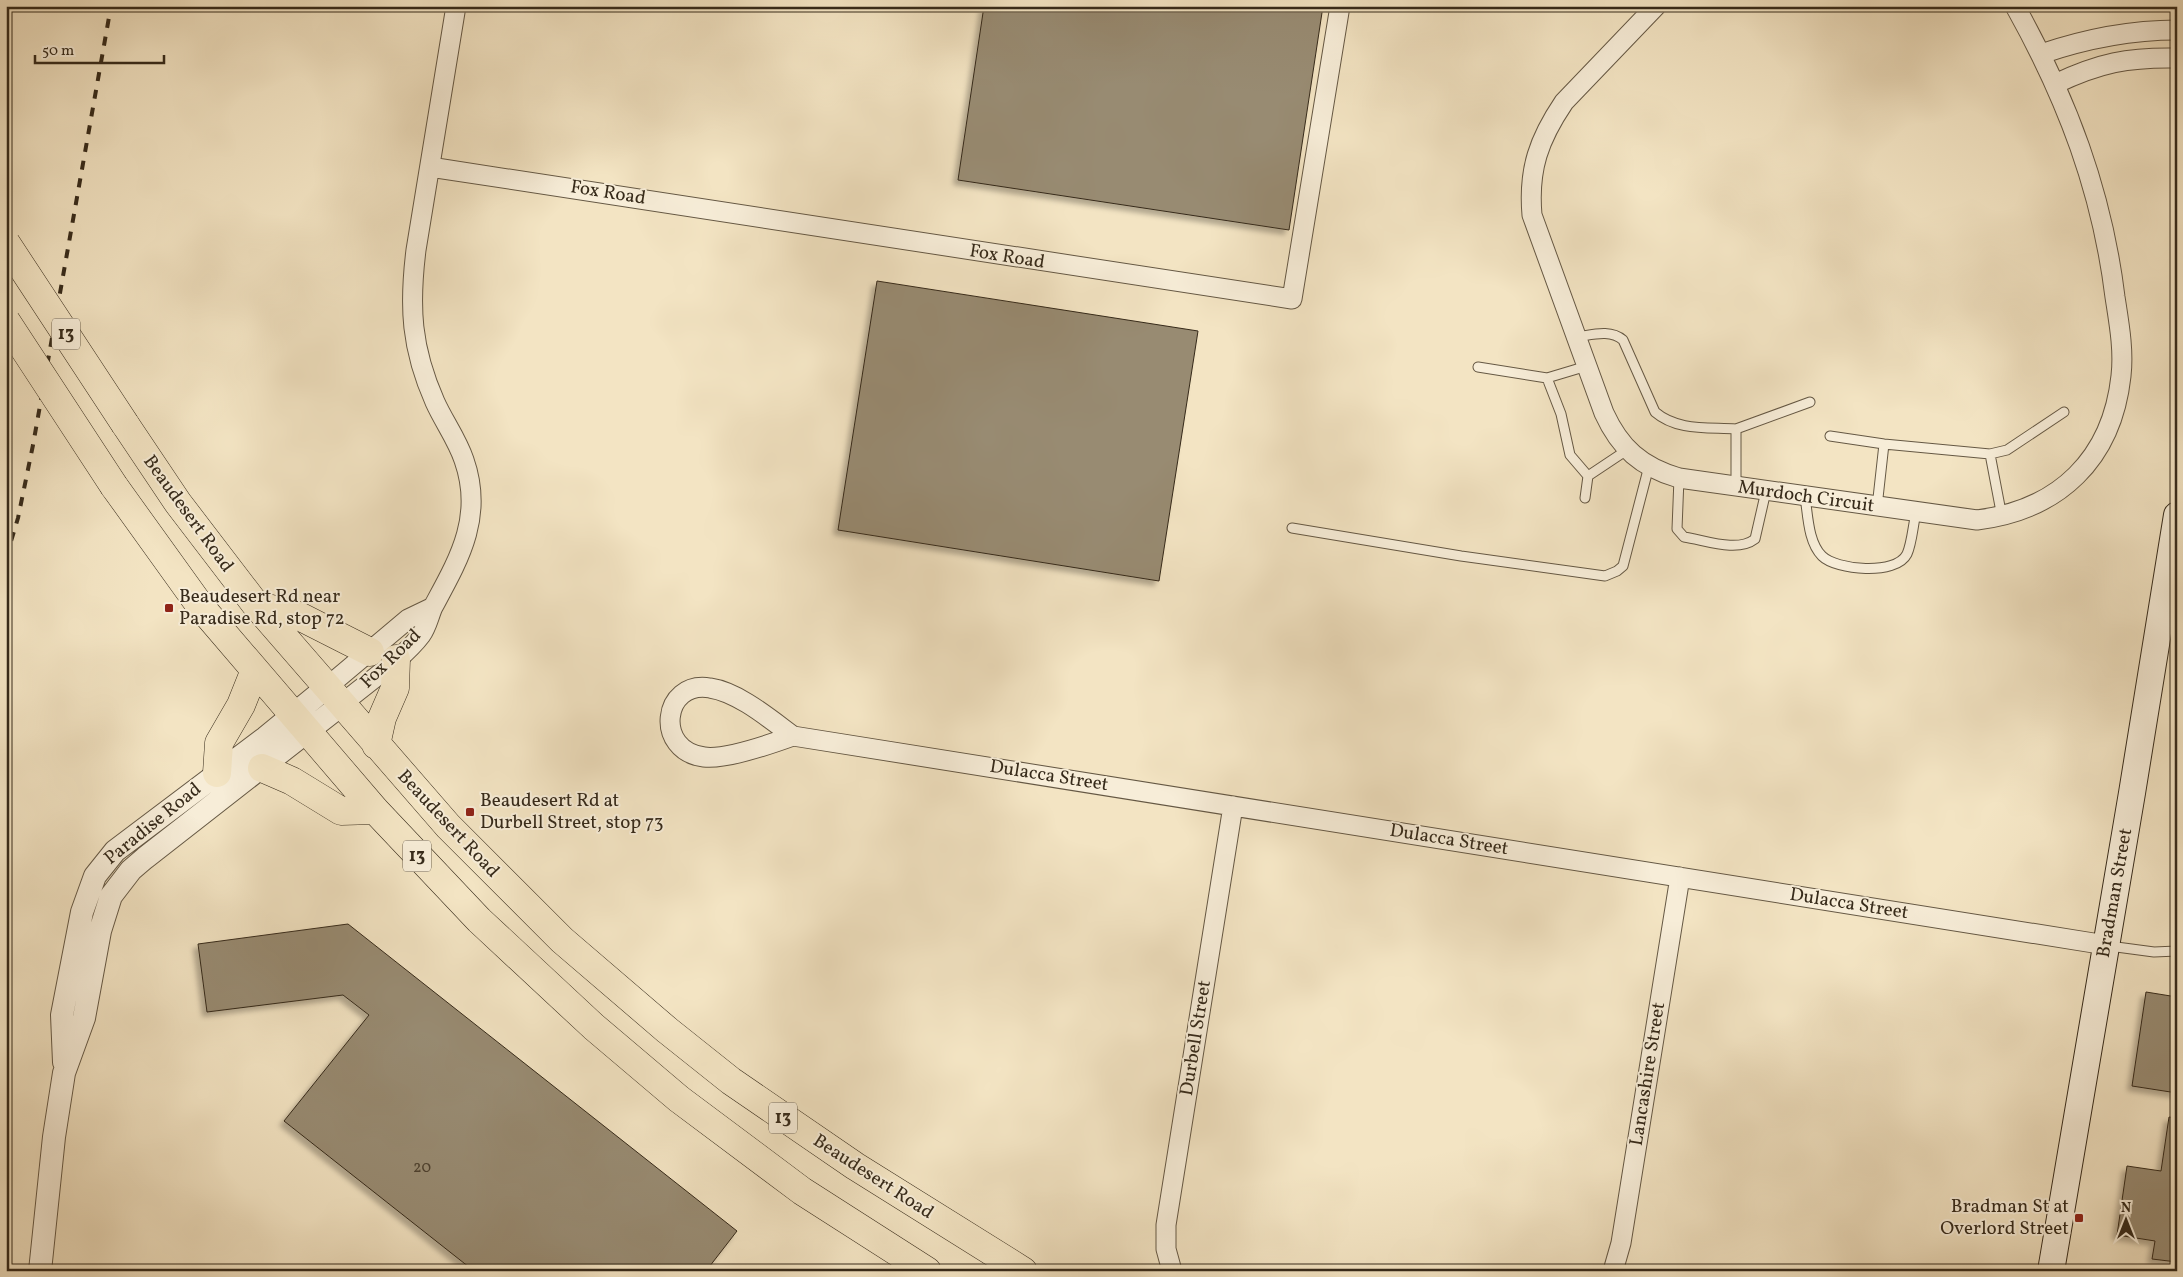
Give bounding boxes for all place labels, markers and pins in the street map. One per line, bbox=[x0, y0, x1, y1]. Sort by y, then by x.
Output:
place label: Beaudesert Rd near Paradise Rd, stop 72 bbox=[179, 584, 345, 632]
marker: Beaudesert Rd near Paradise Rd, stop 72 bbox=[163, 602, 175, 614]
place label: Beaudesert Rd at Durbell Street, stop 73 bbox=[480, 788, 663, 836]
marker: Beaudesert Rd at Durbell Street, stop 73 bbox=[464, 806, 476, 818]
place label: Bradman St at Overlord Street bbox=[1940, 1194, 2069, 1242]
marker: Bradman St at Overlord Street bbox=[2073, 1212, 2085, 1224]

